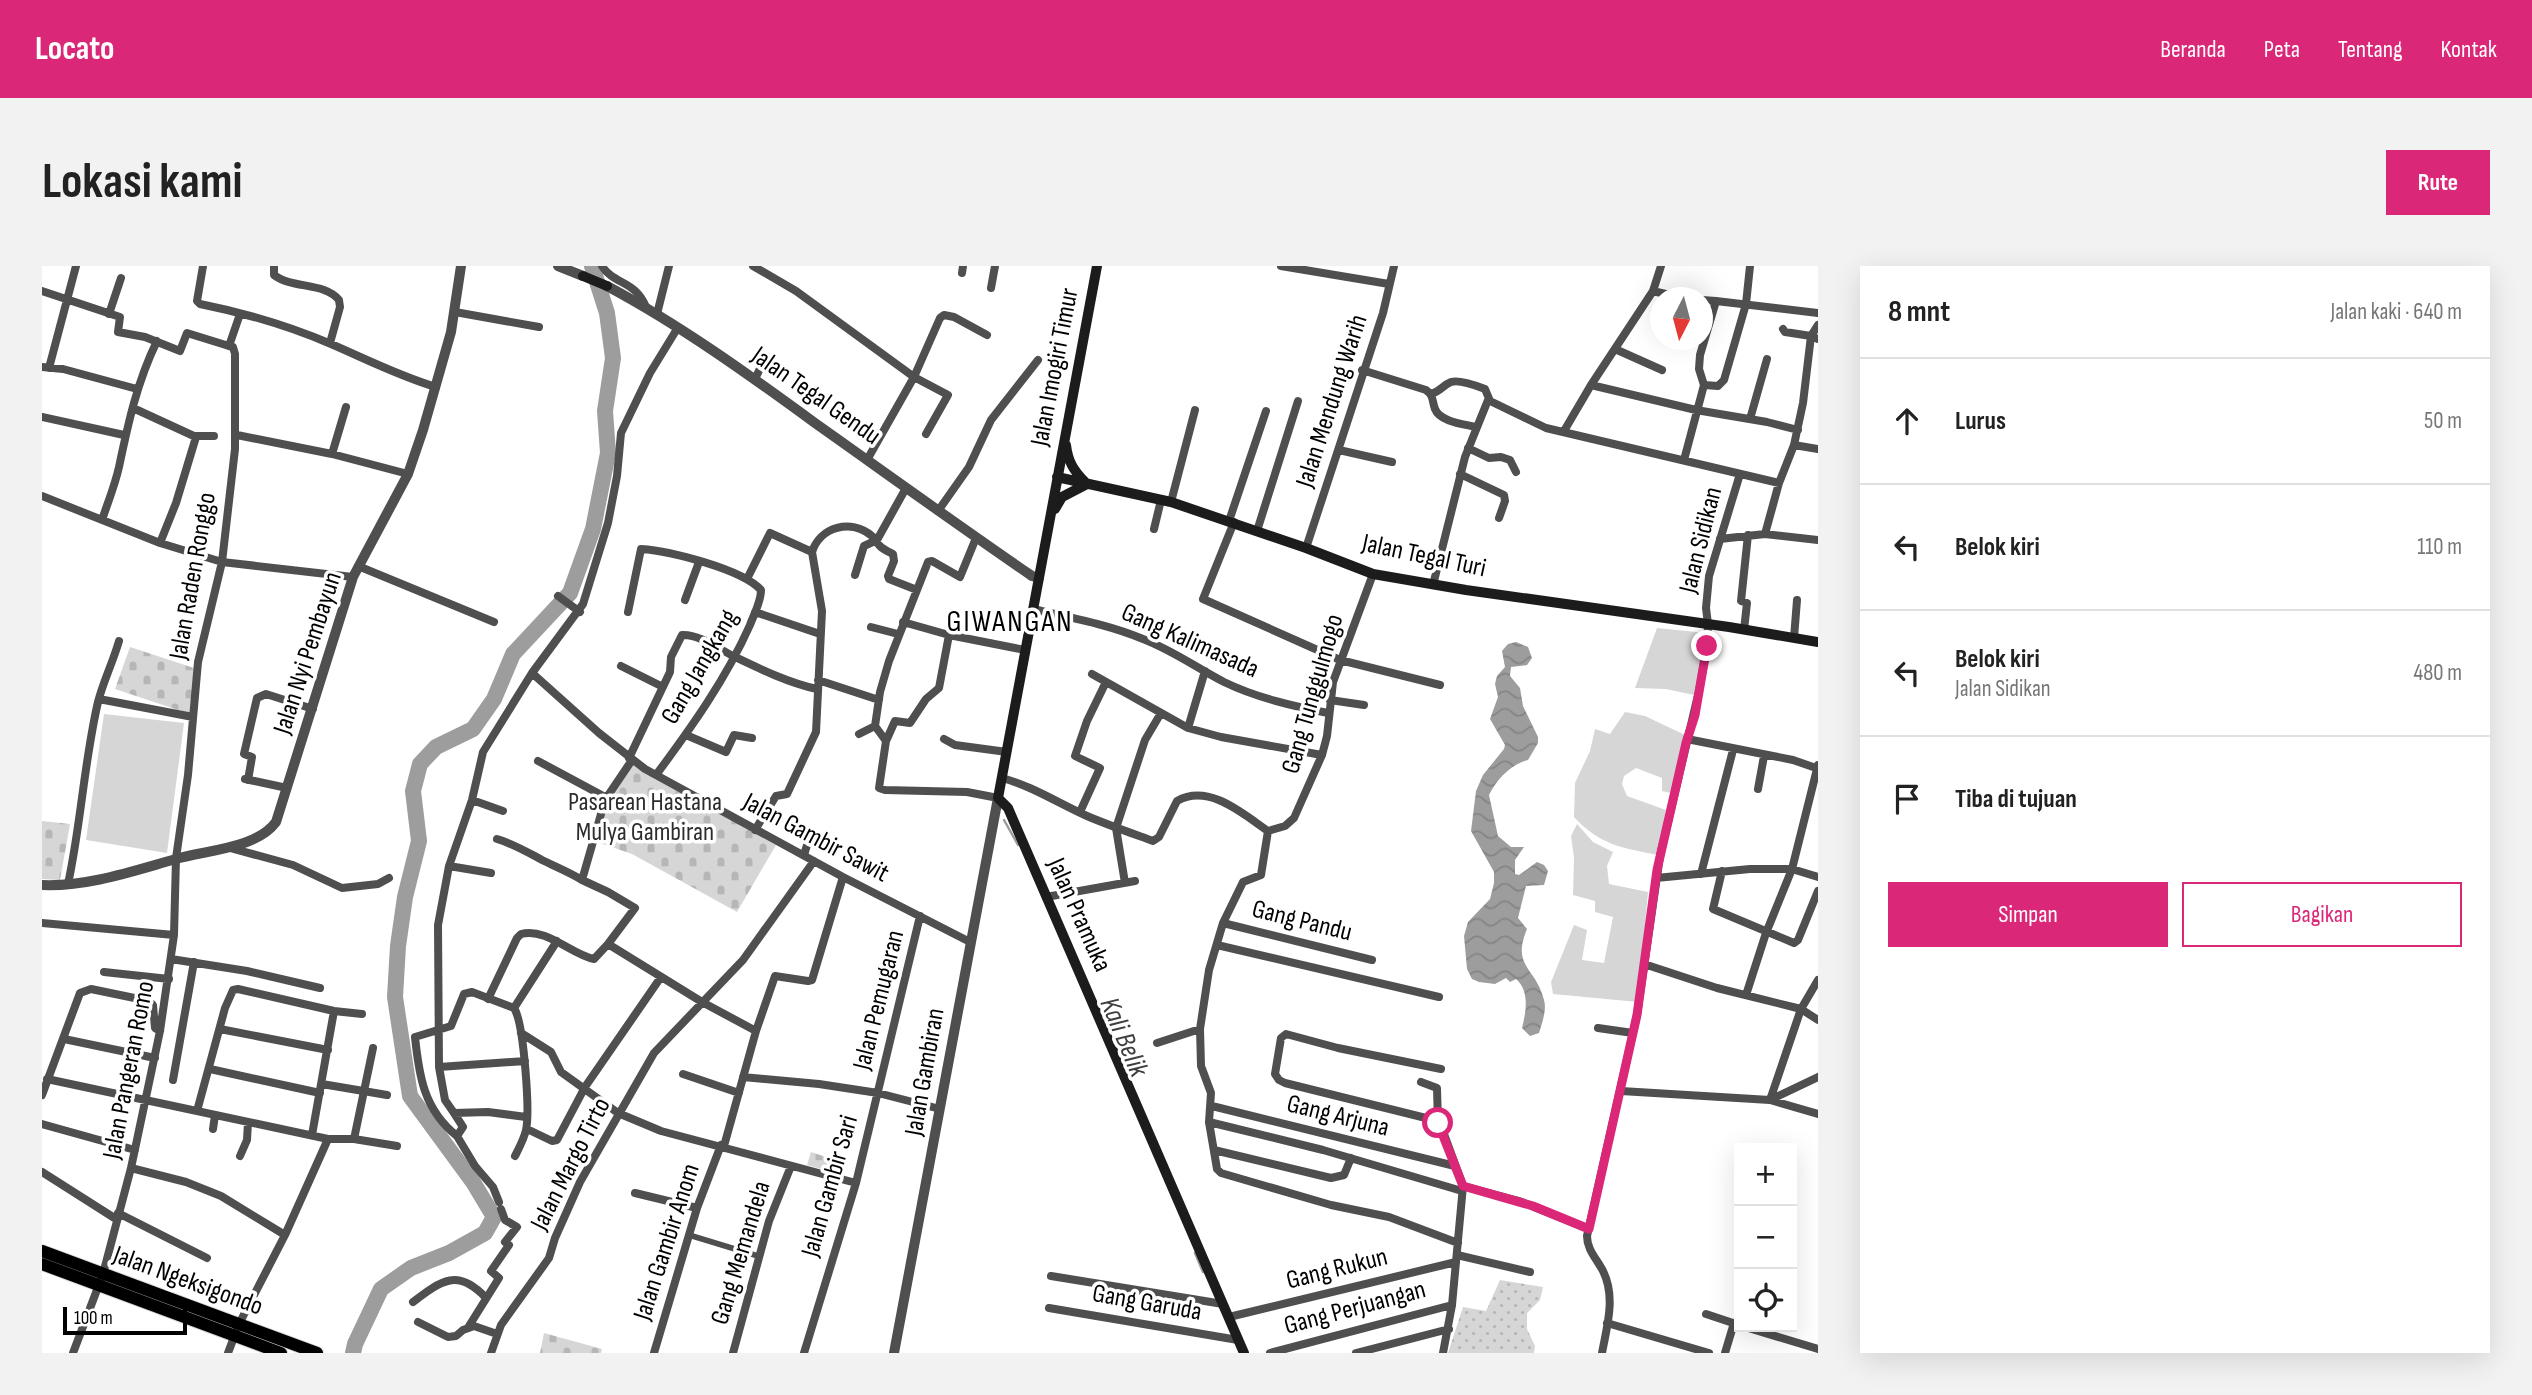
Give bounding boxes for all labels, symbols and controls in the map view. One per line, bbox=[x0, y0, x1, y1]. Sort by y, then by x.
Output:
text: Locato bbox=[35, 29, 114, 69]
text: Beranda bbox=[2160, 35, 2226, 64]
text: Peta bbox=[2264, 35, 2300, 64]
text: Tentang bbox=[2338, 35, 2403, 64]
text: Kontak bbox=[2441, 35, 2497, 64]
button: Rute bbox=[2386, 150, 2490, 215]
text: Lokasi kami bbox=[42, 153, 242, 212]
street label: Jalan Imogiri Timur bbox=[1024, 285, 1086, 450]
north arrow bbox=[1650, 287, 1713, 350]
text: 8 mnt bbox=[1888, 294, 1950, 330]
text: Jalan kaki · 640 m bbox=[2330, 298, 2462, 326]
street label: Jalan Mendung Warih bbox=[1289, 311, 1374, 492]
street label: Jalan Tegal Gendu bbox=[745, 340, 886, 452]
icon: ahead bbox=[1888, 402, 1926, 440]
text: Lurus bbox=[1955, 406, 2006, 437]
text: 50 m bbox=[2424, 407, 2462, 435]
street label: Jalan Sidikan bbox=[1673, 484, 1729, 597]
street label: Jalan Raden Ronggo bbox=[163, 490, 223, 663]
street label: Jalan Tegal Turi bbox=[1358, 528, 1489, 584]
icon: left bbox=[1888, 528, 1926, 566]
text: Belok kiri bbox=[1955, 532, 2040, 563]
text: 110 m bbox=[2417, 533, 2462, 561]
street label: Jalan Nyi Pembayun bbox=[267, 568, 349, 739]
street label: Gang Kalimasada bbox=[1116, 597, 1264, 685]
street label: Gang Jangkang bbox=[655, 604, 745, 730]
district label: GIWANGAN bbox=[946, 604, 1074, 640]
street label: Gang Tunggulmogo bbox=[1275, 611, 1351, 777]
route end bbox=[1691, 630, 1722, 661]
text: Belok kiri bbox=[1955, 644, 2040, 675]
icon: left bbox=[1888, 654, 1926, 692]
text: 480 m bbox=[2414, 659, 2462, 687]
text: Jalan Sidikan bbox=[1955, 675, 2051, 703]
icon: arrive bbox=[1888, 780, 1926, 818]
text: Tiba di tujuan bbox=[1955, 784, 2077, 815]
street label: Jalan Gambir Sawit bbox=[737, 786, 894, 889]
park label: Pasarean Hastana Mulya Gambiran bbox=[568, 787, 722, 848]
street label: Jalan Pramuka bbox=[1040, 853, 1118, 977]
button: Simpan bbox=[1888, 882, 2168, 947]
button: Bagikan bbox=[2182, 882, 2462, 947]
street label: Gang Pandu bbox=[1249, 894, 1355, 948]
street label: Jalan Pemugaran bbox=[846, 927, 911, 1074]
street label: Jalan Pangeran Romo bbox=[96, 979, 161, 1162]
water label: Kali Belik bbox=[1093, 992, 1156, 1083]
street label: Jalan Gambiran bbox=[898, 1006, 951, 1139]
street label: Gang Arjuna bbox=[1284, 1088, 1392, 1144]
street label: Jalan Margo Tirto bbox=[524, 1093, 618, 1236]
route start bbox=[1422, 1107, 1453, 1138]
street label: Jalan Gambir Sari bbox=[795, 1112, 865, 1261]
map controls bbox=[1734, 1143, 1797, 1332]
button: + bbox=[1734, 1143, 1797, 1206]
street label: Jalan Gambir Anom bbox=[627, 1160, 707, 1325]
street label: Gang Memandela bbox=[704, 1178, 778, 1328]
button: − bbox=[1734, 1206, 1797, 1269]
street label: Jalan Ngeksigondo bbox=[108, 1239, 267, 1322]
street label: Gang Rukun bbox=[1283, 1241, 1391, 1297]
button: locate bbox=[1734, 1269, 1797, 1332]
street label: Gang Perjuangan bbox=[1281, 1274, 1429, 1342]
street label: Gang Garuda bbox=[1090, 1278, 1204, 1328]
scale bar bbox=[63, 1304, 187, 1336]
text: 100 m bbox=[74, 1307, 113, 1330]

